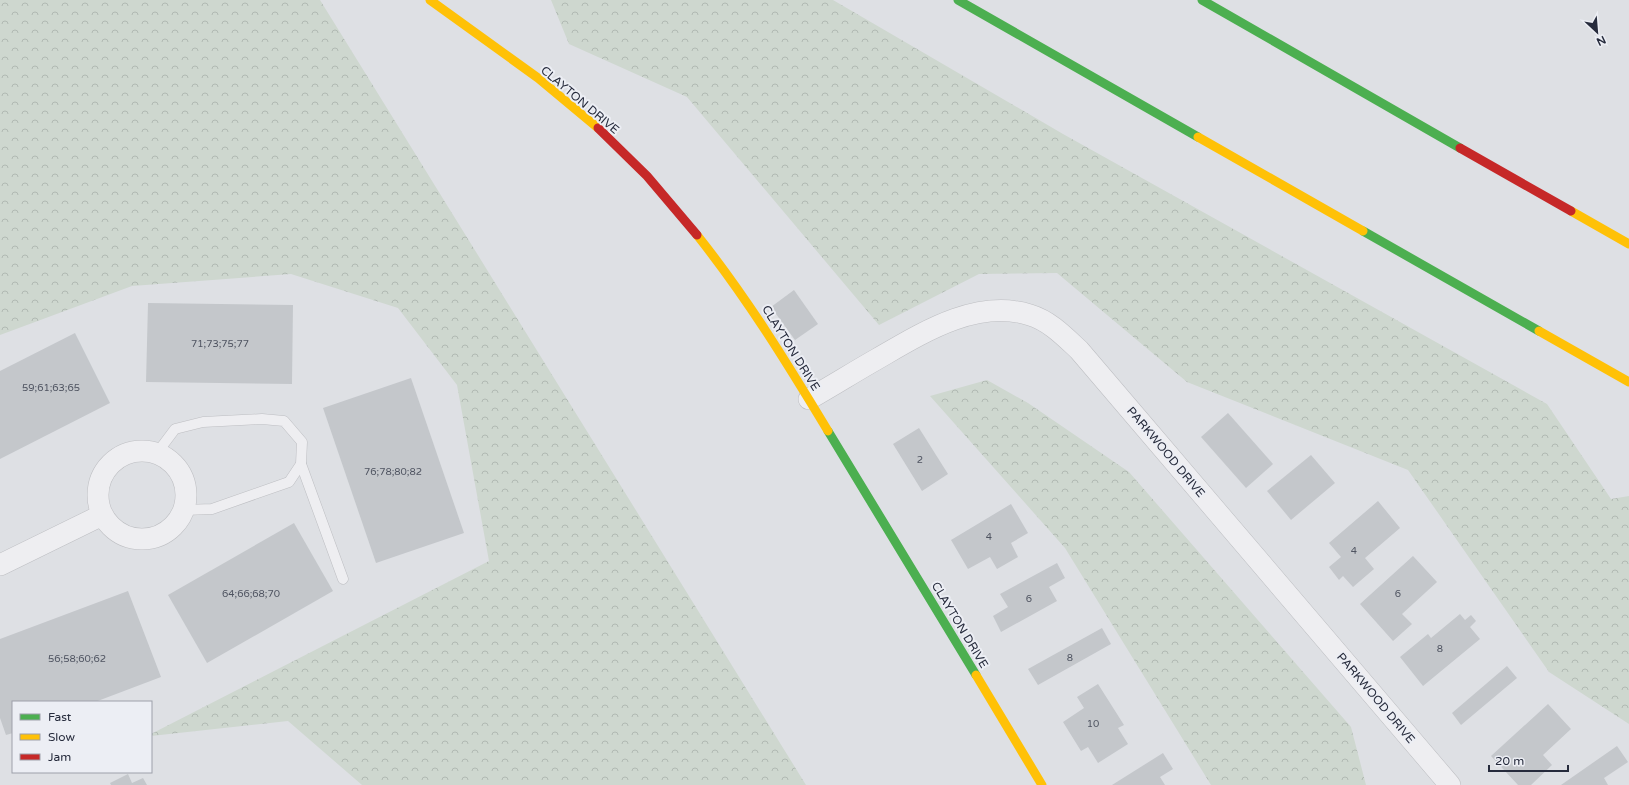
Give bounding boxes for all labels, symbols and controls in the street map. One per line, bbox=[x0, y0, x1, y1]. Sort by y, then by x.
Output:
north arrow bbox=[1577, 12, 1617, 52]
text: N bbox=[1594, 33, 1608, 48]
street label: CLAYTON DRIVE bbox=[538, 63, 622, 137]
street label: CLAYTON DRIVE bbox=[759, 303, 823, 394]
house number: 71;73;75;77 bbox=[191, 338, 249, 350]
house number: 59;61;63;65 bbox=[22, 382, 80, 394]
street label: PARKWOOD DRIVE bbox=[1124, 404, 1208, 500]
house number: 2 bbox=[917, 454, 923, 466]
house number: 76;78;80;82 bbox=[364, 466, 422, 478]
house number: 4 bbox=[986, 531, 992, 543]
house number: 4 bbox=[1351, 545, 1357, 557]
street label: CLAYTON DRIVE bbox=[929, 579, 991, 671]
house number: 64;66;68;70 bbox=[222, 588, 280, 600]
house number: 6 bbox=[1395, 588, 1401, 600]
house number: 6 bbox=[1026, 593, 1032, 605]
house number: 8 bbox=[1437, 643, 1443, 655]
street label: PARKWOOD DRIVE bbox=[1334, 650, 1418, 746]
house number: 8 bbox=[1067, 652, 1073, 664]
house number: 56;58;60;62 bbox=[48, 653, 106, 665]
legend bbox=[12, 701, 152, 773]
text: Fast bbox=[48, 710, 72, 724]
house number: 10 bbox=[1087, 718, 1099, 730]
text: Slow bbox=[48, 730, 75, 744]
scale bar bbox=[1489, 747, 1568, 773]
text: Jam bbox=[48, 750, 71, 764]
text: 20 m bbox=[1495, 754, 1524, 768]

